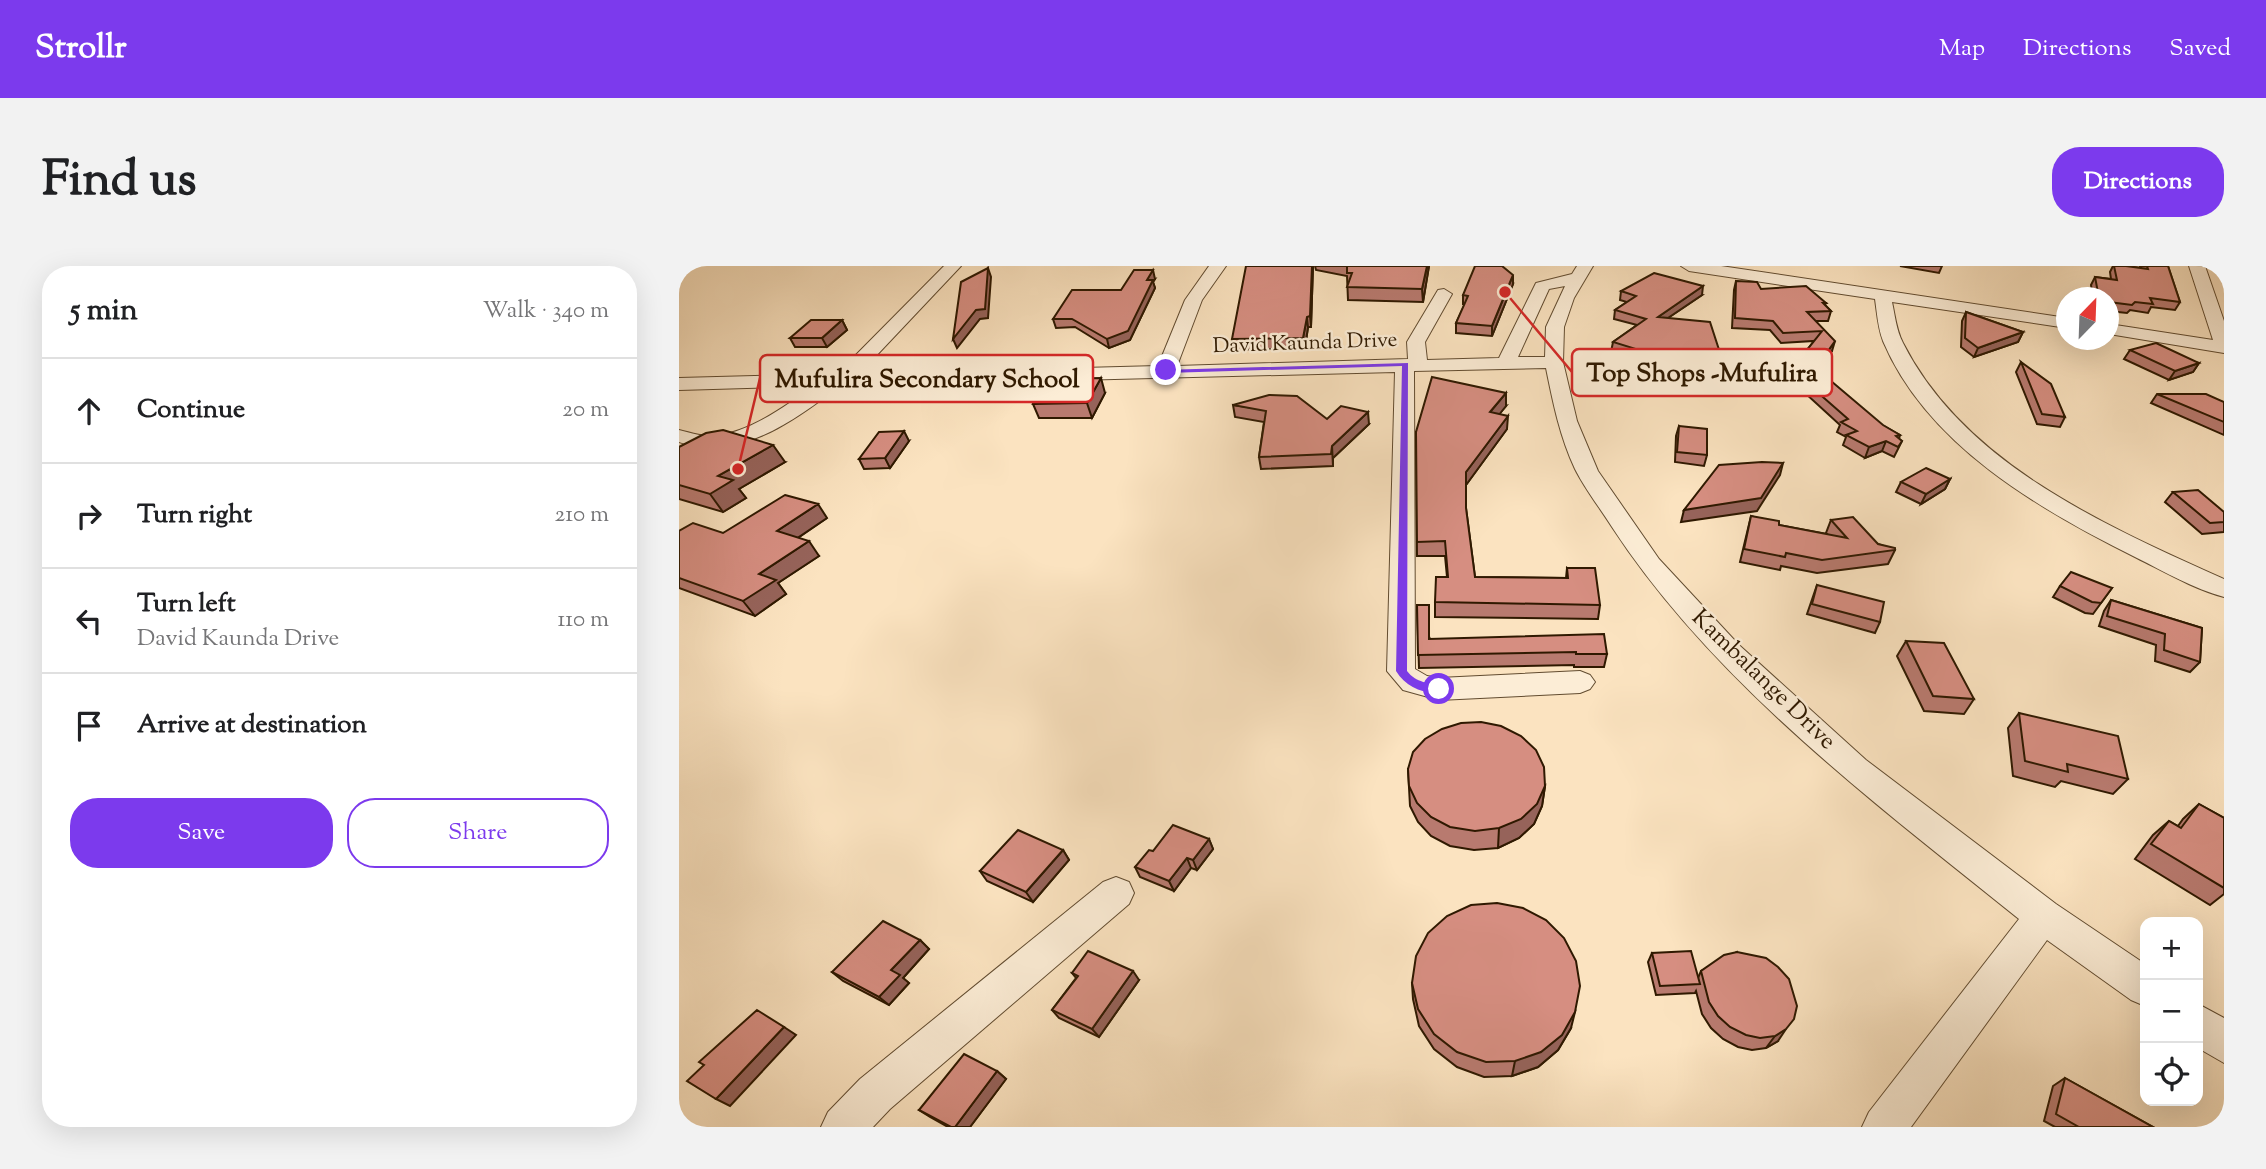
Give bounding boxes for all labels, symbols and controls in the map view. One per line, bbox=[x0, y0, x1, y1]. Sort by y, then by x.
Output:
text: Strollr bbox=[35, 25, 127, 73]
text: Map bbox=[1939, 32, 1985, 66]
text: Directions bbox=[2023, 32, 2131, 66]
text: Saved bbox=[2169, 32, 2231, 66]
text: Find us bbox=[42, 147, 196, 217]
button: Directions bbox=[2052, 147, 2224, 217]
north arrow bbox=[2056, 287, 2119, 350]
text: 5 min bbox=[70, 290, 138, 333]
text: Walk · 340 m bbox=[483, 295, 609, 328]
street label: David Kaunda Drive bbox=[1212, 326, 1398, 362]
callout: Top Shops -Mufulira bbox=[1572, 349, 1832, 396]
route end bbox=[1150, 354, 1181, 385]
callout: Mufulira Secondary School bbox=[760, 355, 1093, 402]
text: Top Shops -Mufulira bbox=[1586, 356, 1818, 393]
text: Mufulira Secondary School bbox=[774, 362, 1080, 399]
icon: ahead bbox=[70, 392, 108, 430]
text: Continue bbox=[137, 392, 245, 429]
text: 20 m bbox=[562, 394, 609, 427]
icon: right bbox=[70, 497, 108, 535]
text: Turn right bbox=[137, 497, 252, 534]
text: 210 m bbox=[555, 499, 609, 532]
text: Turn left bbox=[137, 586, 236, 623]
icon: left bbox=[70, 602, 108, 640]
street label: Kambalange Drive bbox=[1683, 602, 1843, 758]
text: 110 m bbox=[558, 604, 609, 637]
text: David Kaunda Drive bbox=[137, 623, 339, 656]
route start bbox=[1423, 673, 1454, 704]
icon: arrive bbox=[70, 707, 108, 745]
text: Arrive at destination bbox=[137, 707, 367, 744]
button: Save bbox=[70, 798, 333, 868]
button: Share bbox=[347, 798, 609, 868]
map controls bbox=[2140, 917, 2203, 1106]
button: + bbox=[2140, 917, 2203, 980]
button: − bbox=[2140, 980, 2203, 1043]
button: locate bbox=[2140, 1043, 2203, 1106]

